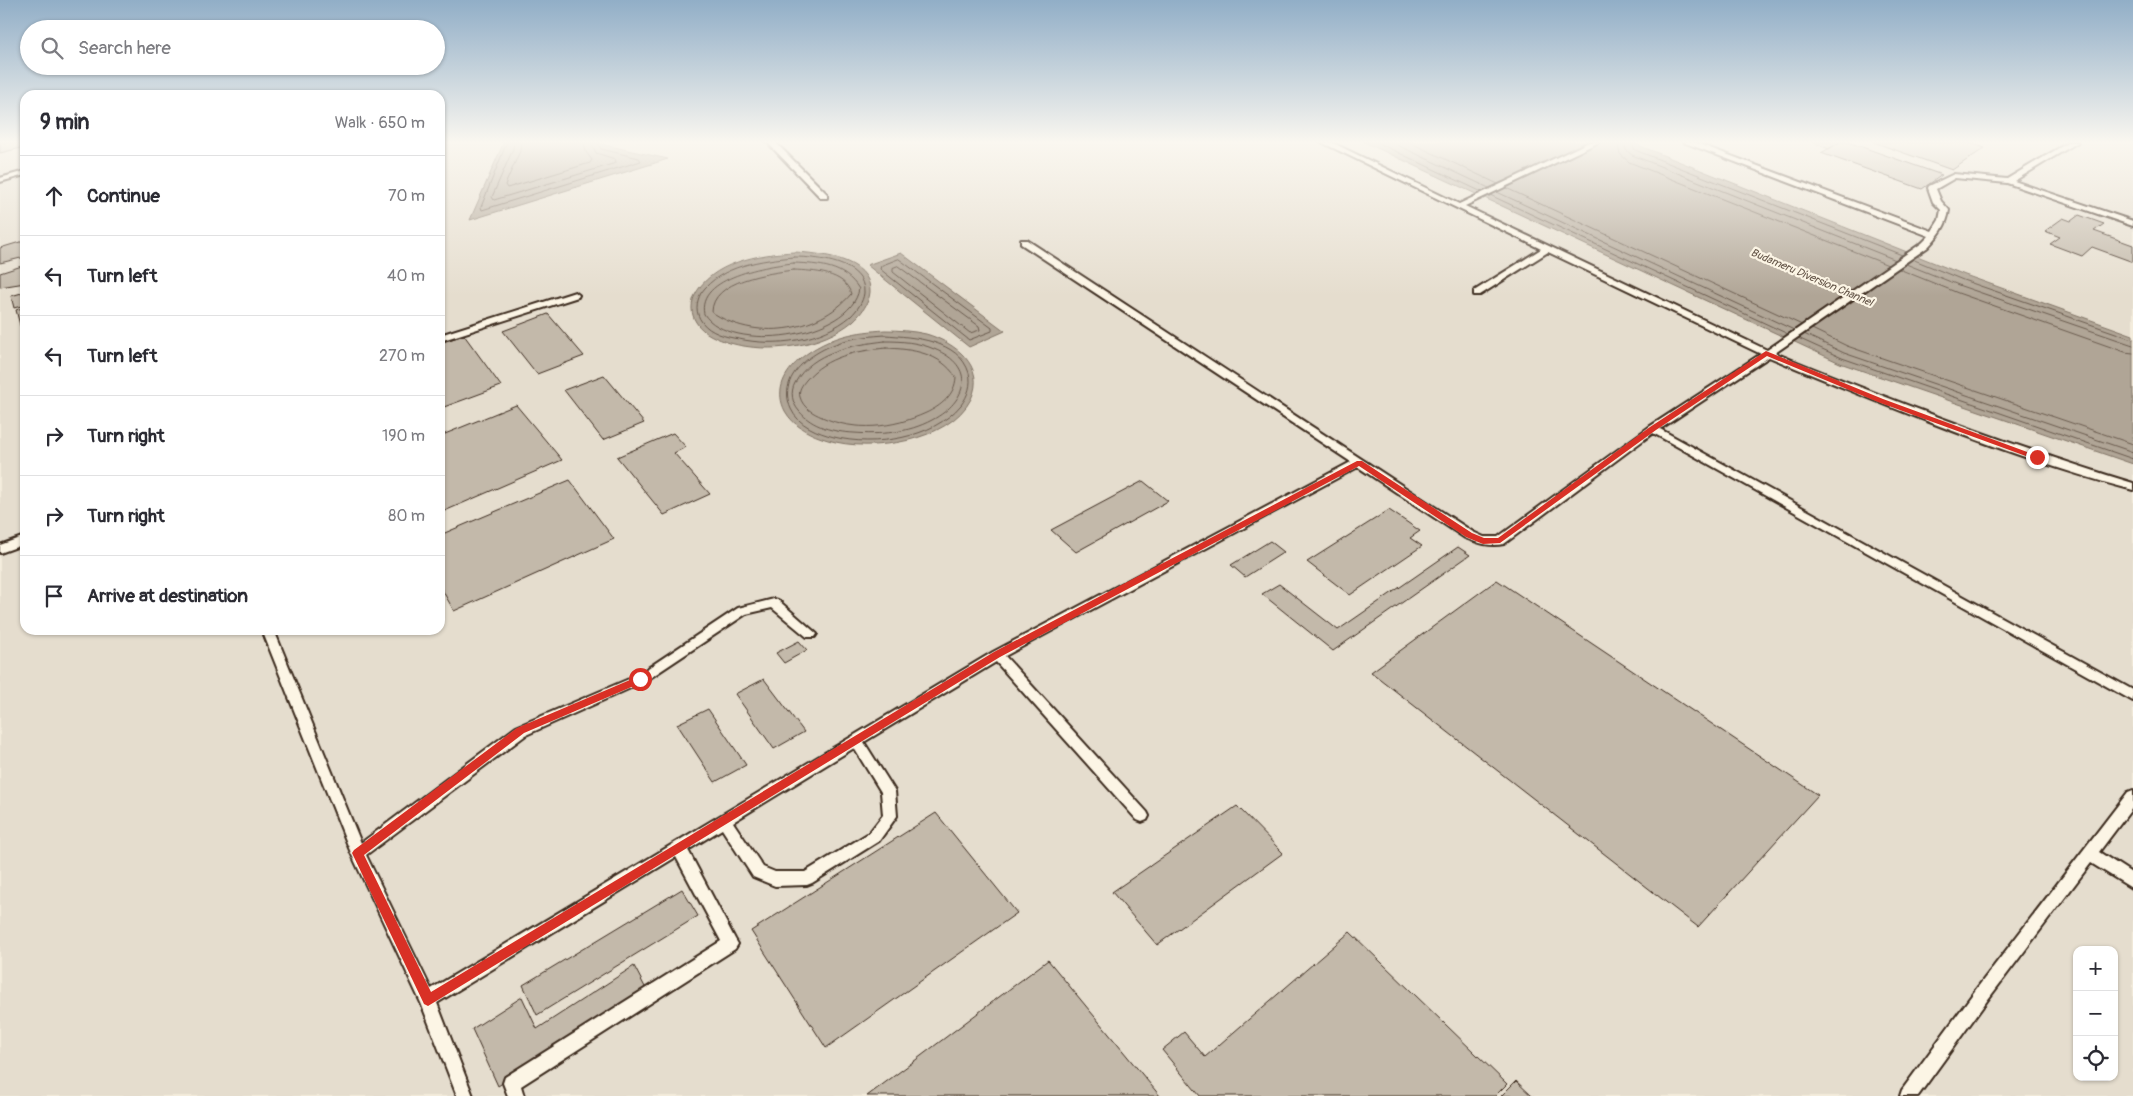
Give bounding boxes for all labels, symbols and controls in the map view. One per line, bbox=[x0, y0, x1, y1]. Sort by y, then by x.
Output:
search box bbox=[20, 20, 445, 75]
icon: search bbox=[38, 34, 66, 62]
text: Search here bbox=[78, 36, 171, 60]
text: 9 min bbox=[40, 109, 89, 136]
text: Walk · 650 m bbox=[335, 113, 425, 133]
icon: ahead bbox=[40, 182, 68, 210]
text: Continue bbox=[87, 184, 160, 208]
text: 70 m bbox=[388, 186, 425, 206]
water label: Budameru Diversion Channel bbox=[1749, 246, 1876, 310]
icon: left bbox=[40, 262, 68, 290]
text: Turn left bbox=[87, 264, 157, 288]
text: 40 m bbox=[387, 266, 425, 286]
icon: left bbox=[40, 342, 68, 370]
text: Turn left bbox=[87, 344, 157, 368]
text: 270 m bbox=[379, 346, 425, 366]
icon: right bbox=[40, 422, 68, 450]
text: Turn right bbox=[87, 424, 165, 448]
text: 190 m bbox=[382, 426, 425, 446]
route end bbox=[2026, 446, 2049, 469]
icon: right bbox=[40, 502, 68, 530]
text: Turn right bbox=[87, 504, 165, 528]
text: 80 m bbox=[388, 506, 425, 526]
icon: arrive bbox=[40, 582, 68, 610]
text: Arrive at destination bbox=[87, 584, 248, 608]
route start bbox=[629, 668, 652, 691]
map controls bbox=[2073, 946, 2118, 1081]
button: + bbox=[2073, 946, 2118, 991]
button: − bbox=[2073, 991, 2118, 1036]
button: locate bbox=[2073, 1036, 2118, 1081]

